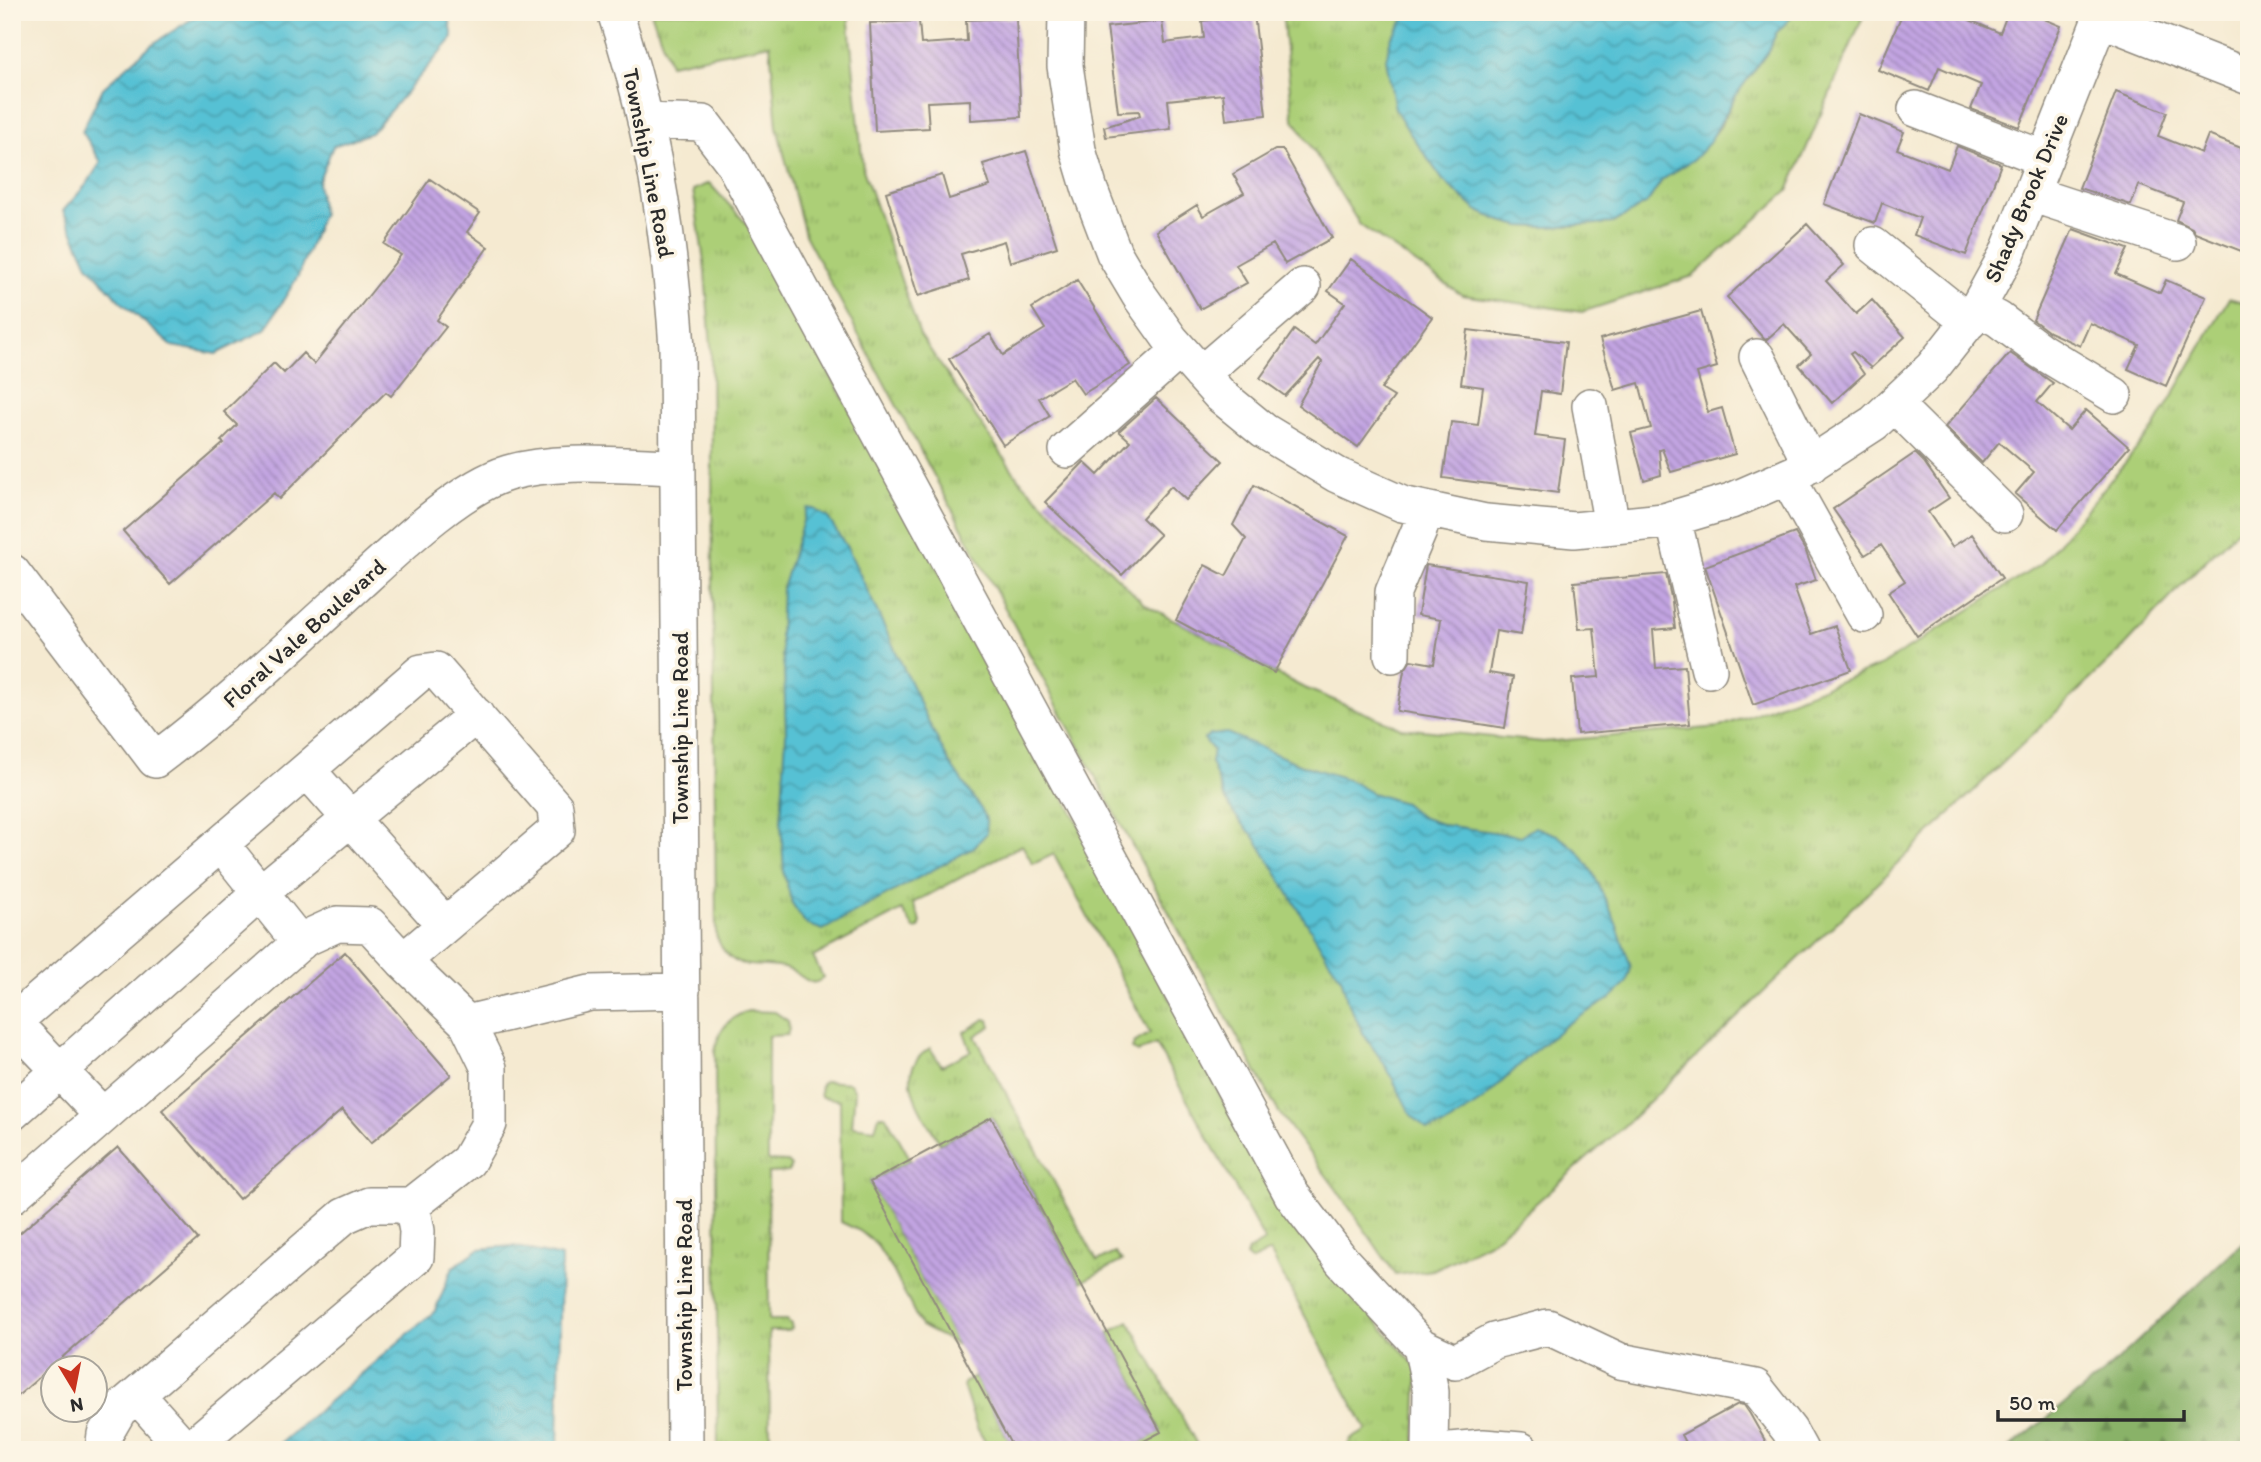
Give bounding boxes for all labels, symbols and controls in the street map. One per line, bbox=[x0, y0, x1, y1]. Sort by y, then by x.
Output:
street label: Township Line Road bbox=[617, 66, 681, 261]
street label: Shady Brook Drive bbox=[1978, 109, 2074, 287]
street label: Floral Vale Boulevard bbox=[217, 552, 391, 714]
street label: Township Line Road bbox=[666, 631, 694, 824]
street label: Township Line Road bbox=[670, 1198, 698, 1391]
north arrow bbox=[38, 1354, 108, 1424]
scale bar bbox=[1998, 1378, 2184, 1422]
text: 50 m bbox=[2009, 1390, 2056, 1415]
text: N bbox=[69, 1393, 85, 1418]

